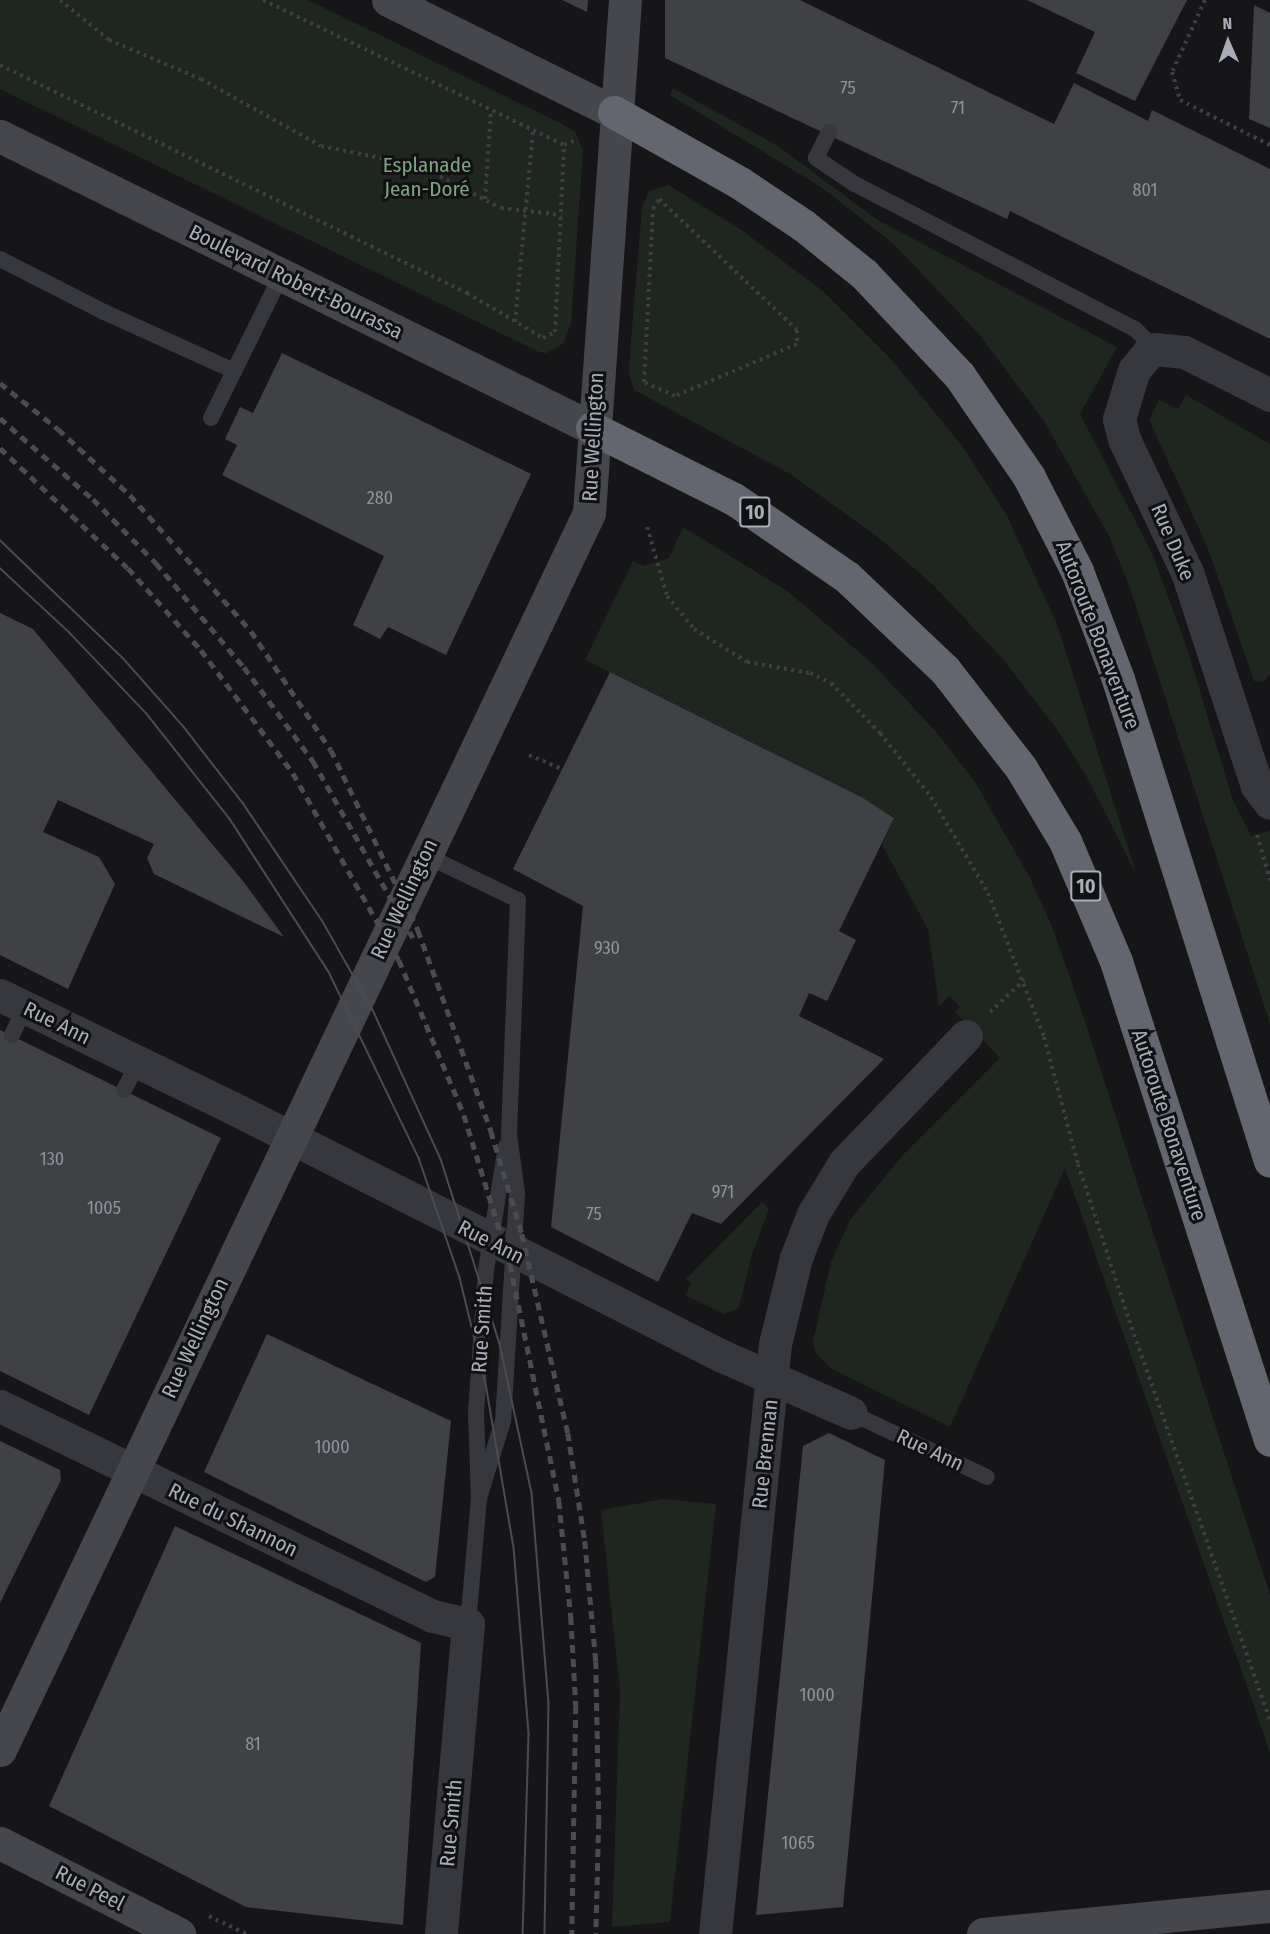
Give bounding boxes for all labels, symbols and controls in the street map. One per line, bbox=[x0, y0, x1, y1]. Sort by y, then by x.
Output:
north arrow bbox=[1198, 12, 1258, 72]
text: N bbox=[1222, 14, 1232, 33]
house number: 75 bbox=[840, 77, 856, 99]
house number: 71 bbox=[951, 97, 965, 119]
park label: Esplanade Jean-Doré bbox=[383, 152, 471, 202]
house number: 801 bbox=[1133, 179, 1157, 201]
street label: Boulevard Robert-Bourassa bbox=[185, 219, 407, 345]
street label: Rue Wellington bbox=[577, 372, 609, 502]
house number: 280 bbox=[367, 487, 393, 509]
road number: 10 bbox=[738, 495, 771, 529]
street label: Rue Duke bbox=[1146, 500, 1200, 584]
street label: Autoroute Bonaventure bbox=[1050, 537, 1146, 733]
street label: Rue Wellington bbox=[365, 835, 443, 963]
road number: 10 bbox=[1070, 869, 1102, 903]
house number: 930 bbox=[594, 937, 620, 959]
street label: Rue Ann bbox=[20, 996, 94, 1050]
street label: Autoroute Bonaventure bbox=[1126, 1026, 1212, 1224]
house number: 130 bbox=[40, 1148, 64, 1170]
house number: 971 bbox=[712, 1181, 734, 1203]
house number: 1005 bbox=[87, 1197, 121, 1219]
house number: 75 bbox=[586, 1203, 602, 1225]
street label: Rue Ann bbox=[454, 1215, 528, 1269]
street label: Rue Wellington bbox=[156, 1274, 234, 1402]
street label: Rue Smith bbox=[466, 1284, 498, 1374]
street label: Rue Brennan bbox=[747, 1398, 783, 1510]
street label: Rue Ann bbox=[893, 1424, 967, 1476]
house number: 1000 bbox=[314, 1436, 350, 1458]
street label: Rue du Shannon bbox=[164, 1478, 302, 1562]
house number: 1000 bbox=[799, 1684, 835, 1706]
house number: 81 bbox=[245, 1733, 261, 1755]
street label: Rue Smith bbox=[435, 1778, 467, 1868]
house number: 1065 bbox=[781, 1832, 815, 1854]
street label: Rue Peel bbox=[51, 1860, 129, 1916]

